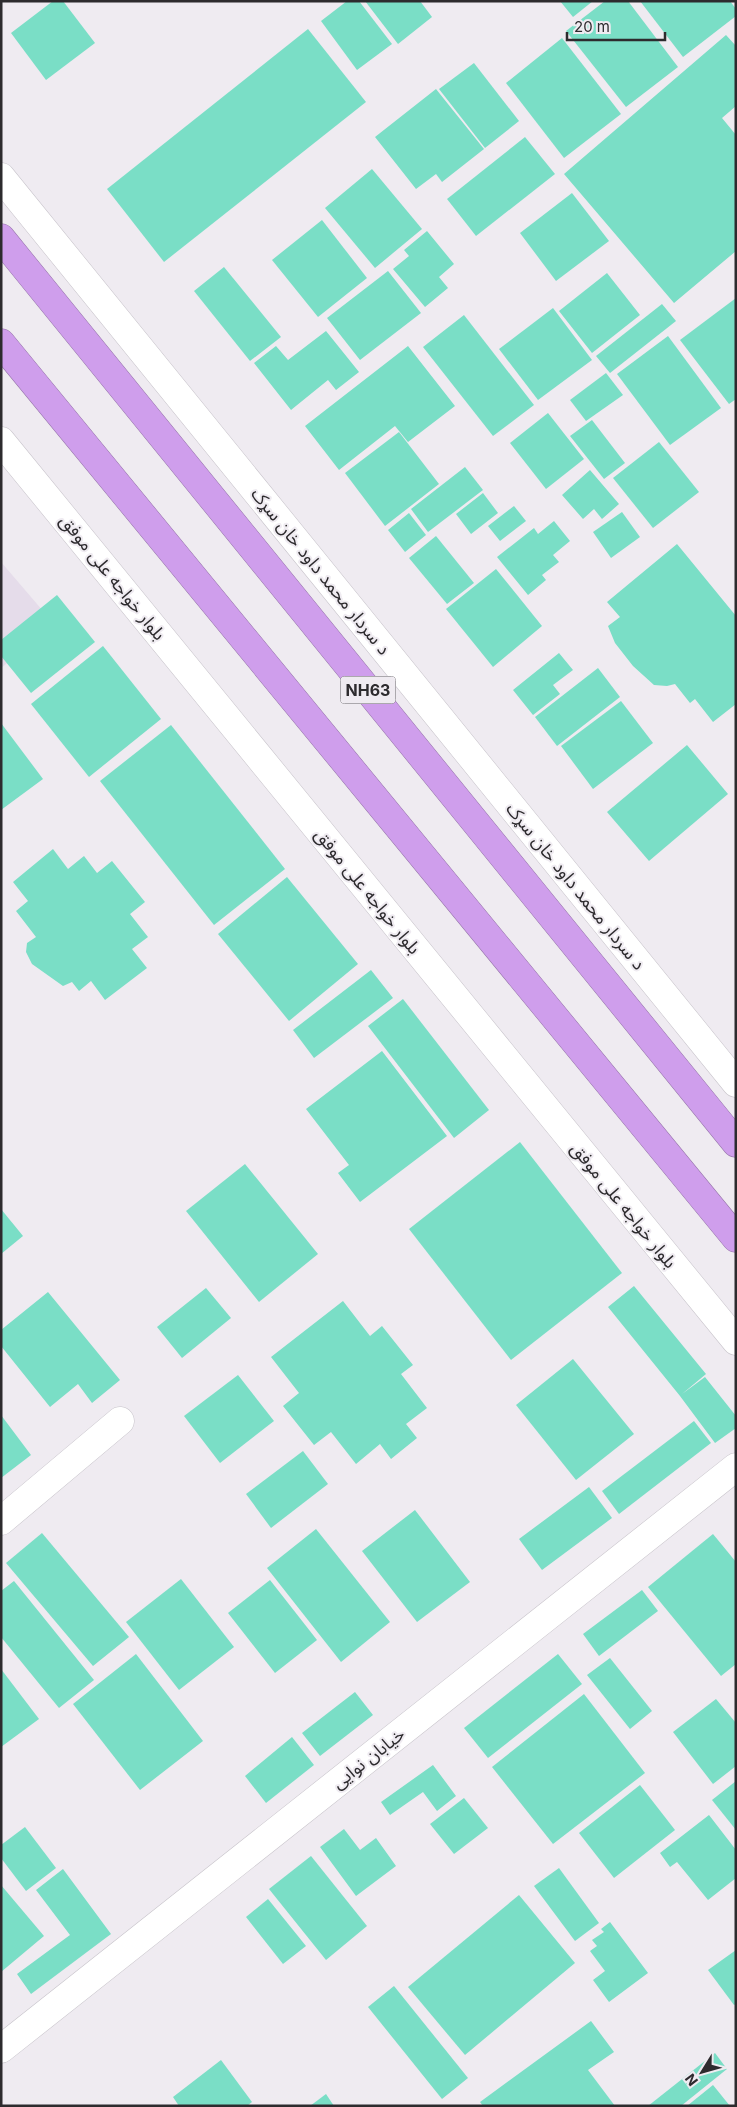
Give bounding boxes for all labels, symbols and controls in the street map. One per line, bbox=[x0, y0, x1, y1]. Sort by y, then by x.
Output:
scale bar bbox=[567, 10, 664, 42]
text: 20 m bbox=[574, 17, 610, 36]
street label: د سردار محمد داود خان سړک bbox=[246, 483, 395, 659]
street label: بلوار خواجه علی موفق bbox=[55, 510, 170, 645]
road number: NH63 bbox=[340, 676, 396, 704]
street label: د سردار محمد داود خان سړک bbox=[501, 798, 650, 974]
street label: بلوار خواجه علی موفق bbox=[310, 824, 425, 959]
street label: بلوار خواجه علی موفق bbox=[566, 1138, 681, 1273]
street label: خیابان نوایی bbox=[328, 1723, 409, 1794]
north arrow bbox=[677, 2047, 727, 2097]
text: N bbox=[681, 2071, 701, 2090]

